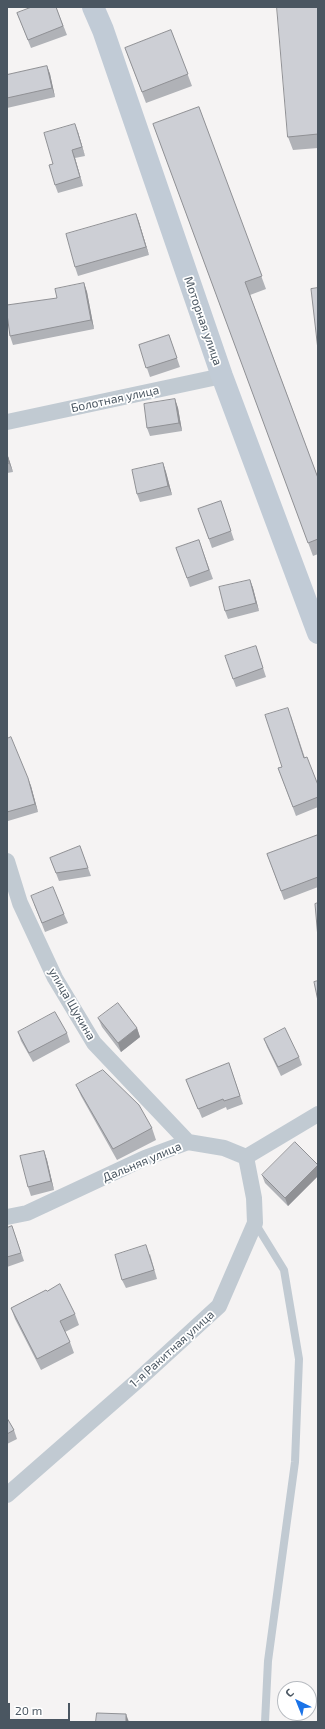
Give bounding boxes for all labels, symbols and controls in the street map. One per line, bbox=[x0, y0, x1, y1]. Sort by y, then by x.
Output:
street label: Моторная улица bbox=[181, 275, 225, 367]
street label: Болотная улица bbox=[70, 383, 160, 415]
street label: улица Щукина bbox=[46, 965, 98, 1043]
street label: Дальняя улица bbox=[100, 1139, 184, 1185]
street label: 1-я Ракитная улица bbox=[127, 1307, 217, 1391]
north arrow bbox=[277, 1681, 317, 1721]
text: С bbox=[282, 1686, 296, 1700]
scale bar bbox=[10, 1695, 72, 1721]
text: 20 m bbox=[15, 1703, 42, 1717]

